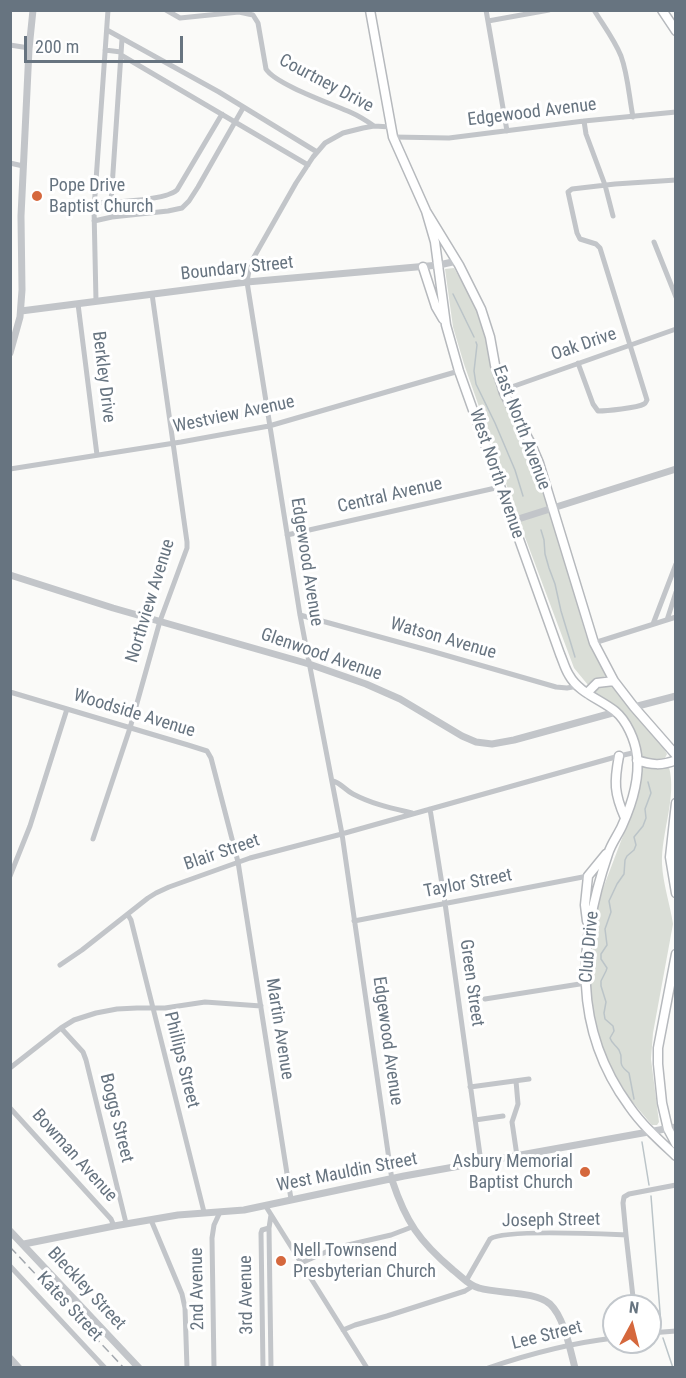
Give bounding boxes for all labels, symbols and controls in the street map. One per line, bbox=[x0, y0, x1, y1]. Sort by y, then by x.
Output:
scale bar bbox=[27, 24, 186, 62]
text: 200 m bbox=[35, 36, 79, 57]
street label: Courtney Drive bbox=[275, 50, 377, 118]
street label: Edgewood Avenue bbox=[466, 94, 598, 132]
place label: Pope Drive Baptist Church bbox=[49, 175, 153, 218]
marker: Pope Drive Baptist Church bbox=[30, 189, 44, 203]
street label: Boundary Street bbox=[180, 252, 294, 286]
street label: Oak Drive bbox=[549, 324, 619, 366]
street label: Berkley Drive bbox=[87, 330, 119, 424]
street label: East North Avenue bbox=[487, 363, 555, 493]
street label: Westview Avenue bbox=[171, 392, 297, 438]
street label: West North Avenue bbox=[464, 406, 528, 542]
street label: Central Avenue bbox=[336, 473, 444, 519]
street label: Edgewood Avenue bbox=[285, 496, 327, 628]
street label: Northview Avenue bbox=[122, 537, 180, 665]
street label: Watson Avenue bbox=[387, 614, 499, 664]
street label: Glenwood Avenue bbox=[258, 624, 384, 686]
street label: Woodside Avenue bbox=[71, 685, 197, 743]
street label: Blair Street bbox=[181, 830, 263, 876]
street label: Taylor Street bbox=[422, 865, 514, 903]
street label: Club Drive bbox=[576, 910, 604, 984]
street label: Green Street bbox=[454, 938, 488, 1028]
street label: Edgewood Avenue bbox=[367, 975, 407, 1107]
street label: Martin Avenue bbox=[260, 977, 298, 1081]
street label: Phillips Street bbox=[159, 1010, 203, 1110]
street label: Boggs Street bbox=[94, 1071, 138, 1165]
street label: Bowman Avenue bbox=[27, 1105, 121, 1207]
street label: West Mauldin Street bbox=[275, 1149, 419, 1197]
place label: Asbury Memorial Baptist Church bbox=[453, 1151, 573, 1194]
marker: Asbury Memorial Baptist Church bbox=[578, 1165, 592, 1179]
street label: Joseph Street bbox=[502, 1209, 600, 1233]
place label: Nell Townsend Presbyterian Church bbox=[293, 1240, 436, 1282]
street label: Bleckley Street bbox=[42, 1243, 130, 1335]
street label: 2nd Avenue bbox=[186, 1248, 210, 1330]
marker: Nell Townsend Presbyterian Church bbox=[274, 1254, 288, 1268]
street label: 3rd Avenue bbox=[236, 1255, 258, 1335]
street label: Kates Street bbox=[32, 1268, 106, 1346]
north arrow bbox=[602, 1294, 662, 1354]
text: N bbox=[628, 1298, 640, 1318]
street label: Lee Street bbox=[510, 1317, 584, 1355]

